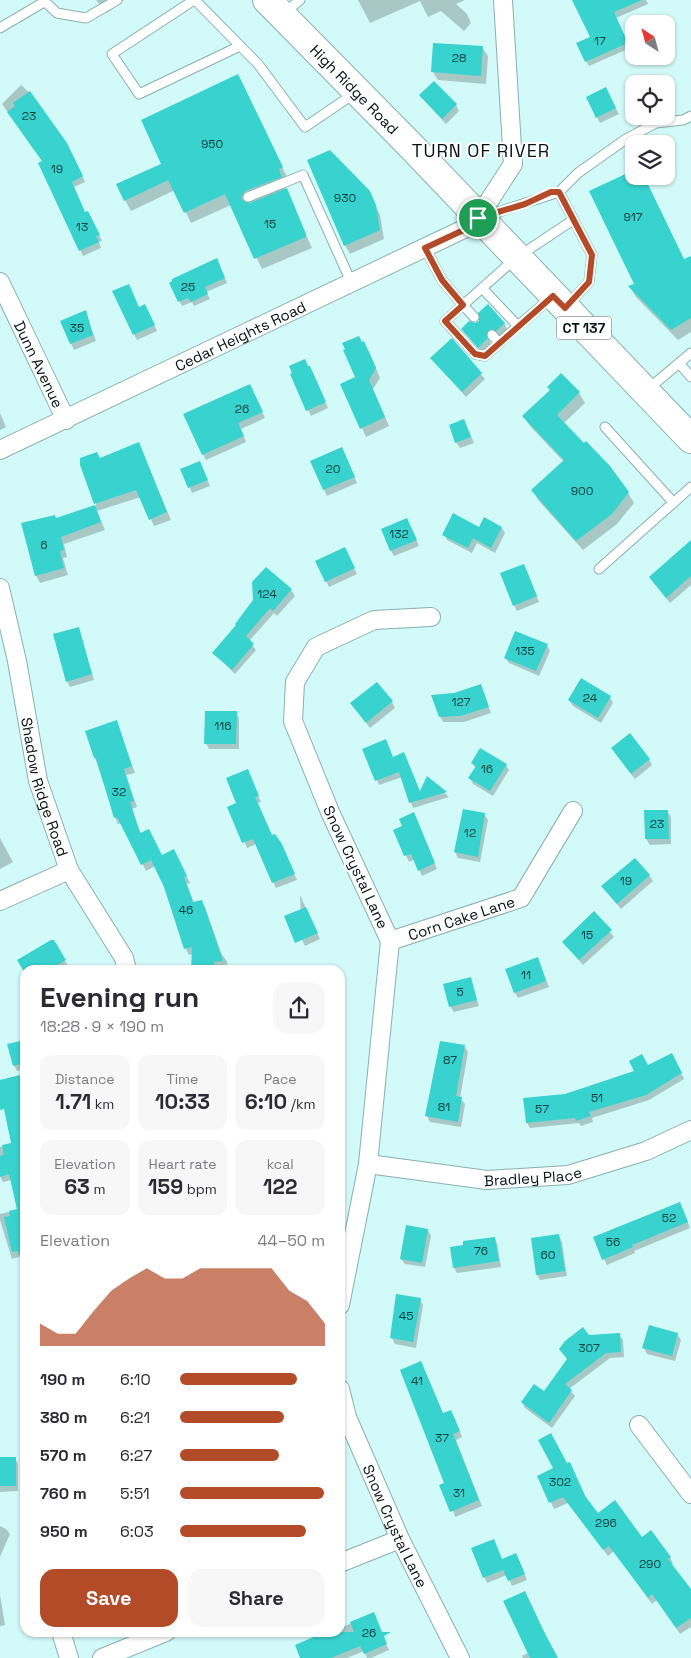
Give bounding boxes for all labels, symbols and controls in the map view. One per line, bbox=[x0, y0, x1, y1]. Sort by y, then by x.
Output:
north arrow bbox=[625, 15, 675, 65]
map controls bbox=[625, 15, 675, 185]
house number: 17 bbox=[594, 33, 606, 49]
street label: High Ridge Road bbox=[306, 40, 403, 138]
house number: 28 bbox=[452, 50, 466, 66]
button: locate bbox=[625, 75, 675, 125]
house number: 23 bbox=[22, 108, 36, 124]
button: layers bbox=[625, 135, 675, 185]
house number: 950 bbox=[201, 136, 223, 152]
district label: TURN OF RIVER bbox=[412, 139, 550, 162]
house number: 19 bbox=[51, 161, 63, 177]
house number: 930 bbox=[334, 190, 356, 206]
pin bbox=[457, 197, 499, 239]
icon: arrive bbox=[464, 204, 492, 232]
house number: 917 bbox=[623, 209, 643, 225]
house number: 15 bbox=[264, 216, 276, 232]
house number: 13 bbox=[76, 219, 88, 235]
house number: 25 bbox=[181, 279, 195, 295]
street label: Cedar Heights Road bbox=[172, 296, 309, 375]
road number: CT 137 bbox=[556, 316, 612, 339]
street label: Dunn Avenue bbox=[10, 317, 68, 411]
house number: 35 bbox=[70, 320, 84, 336]
house number: 26 bbox=[235, 401, 249, 417]
house number: 20 bbox=[326, 461, 340, 477]
house number: 900 bbox=[571, 483, 593, 499]
house number: 132 bbox=[389, 526, 409, 542]
house number: 6 bbox=[40, 537, 48, 553]
house number: 124 bbox=[257, 586, 277, 602]
house number: 135 bbox=[515, 643, 535, 659]
house number: 24 bbox=[583, 690, 598, 706]
house number: 127 bbox=[452, 694, 471, 710]
street label: Shadow Ridge Road bbox=[18, 716, 73, 859]
house number: 116 bbox=[214, 718, 232, 734]
house number: 16 bbox=[481, 761, 493, 777]
house number: 32 bbox=[112, 784, 126, 800]
street label: Snow Crystal Lane bbox=[319, 802, 393, 932]
house number: 23 bbox=[650, 816, 664, 832]
house number: 12 bbox=[464, 825, 476, 841]
house number: 19 bbox=[620, 873, 632, 889]
street label: Corn Cake Lane bbox=[405, 891, 517, 944]
house number: 46 bbox=[179, 902, 193, 918]
house number: 15 bbox=[581, 927, 593, 943]
house number: 11 bbox=[521, 967, 531, 983]
text: Evening run bbox=[40, 979, 199, 1015]
button: share bbox=[273, 982, 325, 1034]
house number: 5 bbox=[456, 984, 464, 1000]
text: 18:28 · 9 × 190 m bbox=[40, 1016, 164, 1037]
house number: 87 bbox=[443, 1052, 457, 1068]
text: Distance bbox=[55, 1070, 115, 1088]
text: Time bbox=[167, 1070, 198, 1088]
text: Pace bbox=[264, 1070, 297, 1088]
text: 1.71 bbox=[55, 1088, 91, 1115]
text: 10:33 bbox=[155, 1088, 210, 1115]
text: 6:10 bbox=[245, 1088, 287, 1115]
house number: 51 bbox=[591, 1090, 603, 1106]
text: km bbox=[91, 1095, 114, 1113]
text: /km bbox=[287, 1095, 316, 1113]
house number: 81 bbox=[438, 1099, 450, 1115]
house number: 57 bbox=[535, 1101, 549, 1117]
text: Elevation bbox=[54, 1155, 116, 1173]
text: Heart rate bbox=[149, 1155, 216, 1173]
text: kcal bbox=[267, 1155, 294, 1173]
street label: Bradley Place bbox=[483, 1162, 584, 1190]
text: 63 bbox=[64, 1173, 90, 1200]
text: 159 bbox=[148, 1173, 183, 1200]
text: 122 bbox=[263, 1173, 297, 1200]
text: m bbox=[90, 1180, 106, 1198]
text: bpm bbox=[183, 1180, 217, 1198]
house number: 52 bbox=[662, 1210, 676, 1226]
text: Elevation bbox=[40, 1230, 110, 1251]
text: 44–50 m bbox=[258, 1230, 325, 1251]
house number: 56 bbox=[606, 1234, 620, 1250]
house number: 76 bbox=[474, 1243, 488, 1259]
house number: 60 bbox=[540, 1247, 556, 1263]
house number: 45 bbox=[399, 1308, 413, 1324]
house number: 307 bbox=[578, 1340, 600, 1356]
text: 190 m bbox=[40, 1369, 85, 1390]
text: 6:10 bbox=[120, 1369, 151, 1390]
house number: 41 bbox=[411, 1373, 423, 1389]
text: 380 m bbox=[40, 1407, 87, 1428]
text: 6:21 bbox=[120, 1407, 150, 1428]
house number: 37 bbox=[435, 1430, 449, 1446]
text: 570 m bbox=[40, 1445, 86, 1466]
text: 6:27 bbox=[120, 1445, 152, 1466]
street label: Snow Crystal Lane bbox=[359, 1461, 432, 1591]
house number: 302 bbox=[549, 1474, 571, 1490]
text: 760 m bbox=[40, 1483, 87, 1504]
text: 5:51 bbox=[120, 1483, 150, 1504]
house number: 31 bbox=[453, 1485, 465, 1501]
house number: 296 bbox=[595, 1515, 617, 1531]
text: 950 m bbox=[40, 1521, 88, 1542]
text: 6:03 bbox=[120, 1521, 154, 1542]
house number: 290 bbox=[639, 1556, 661, 1572]
button: Save bbox=[40, 1569, 178, 1627]
button: Share bbox=[188, 1569, 325, 1627]
house number: 26 bbox=[362, 1625, 376, 1641]

